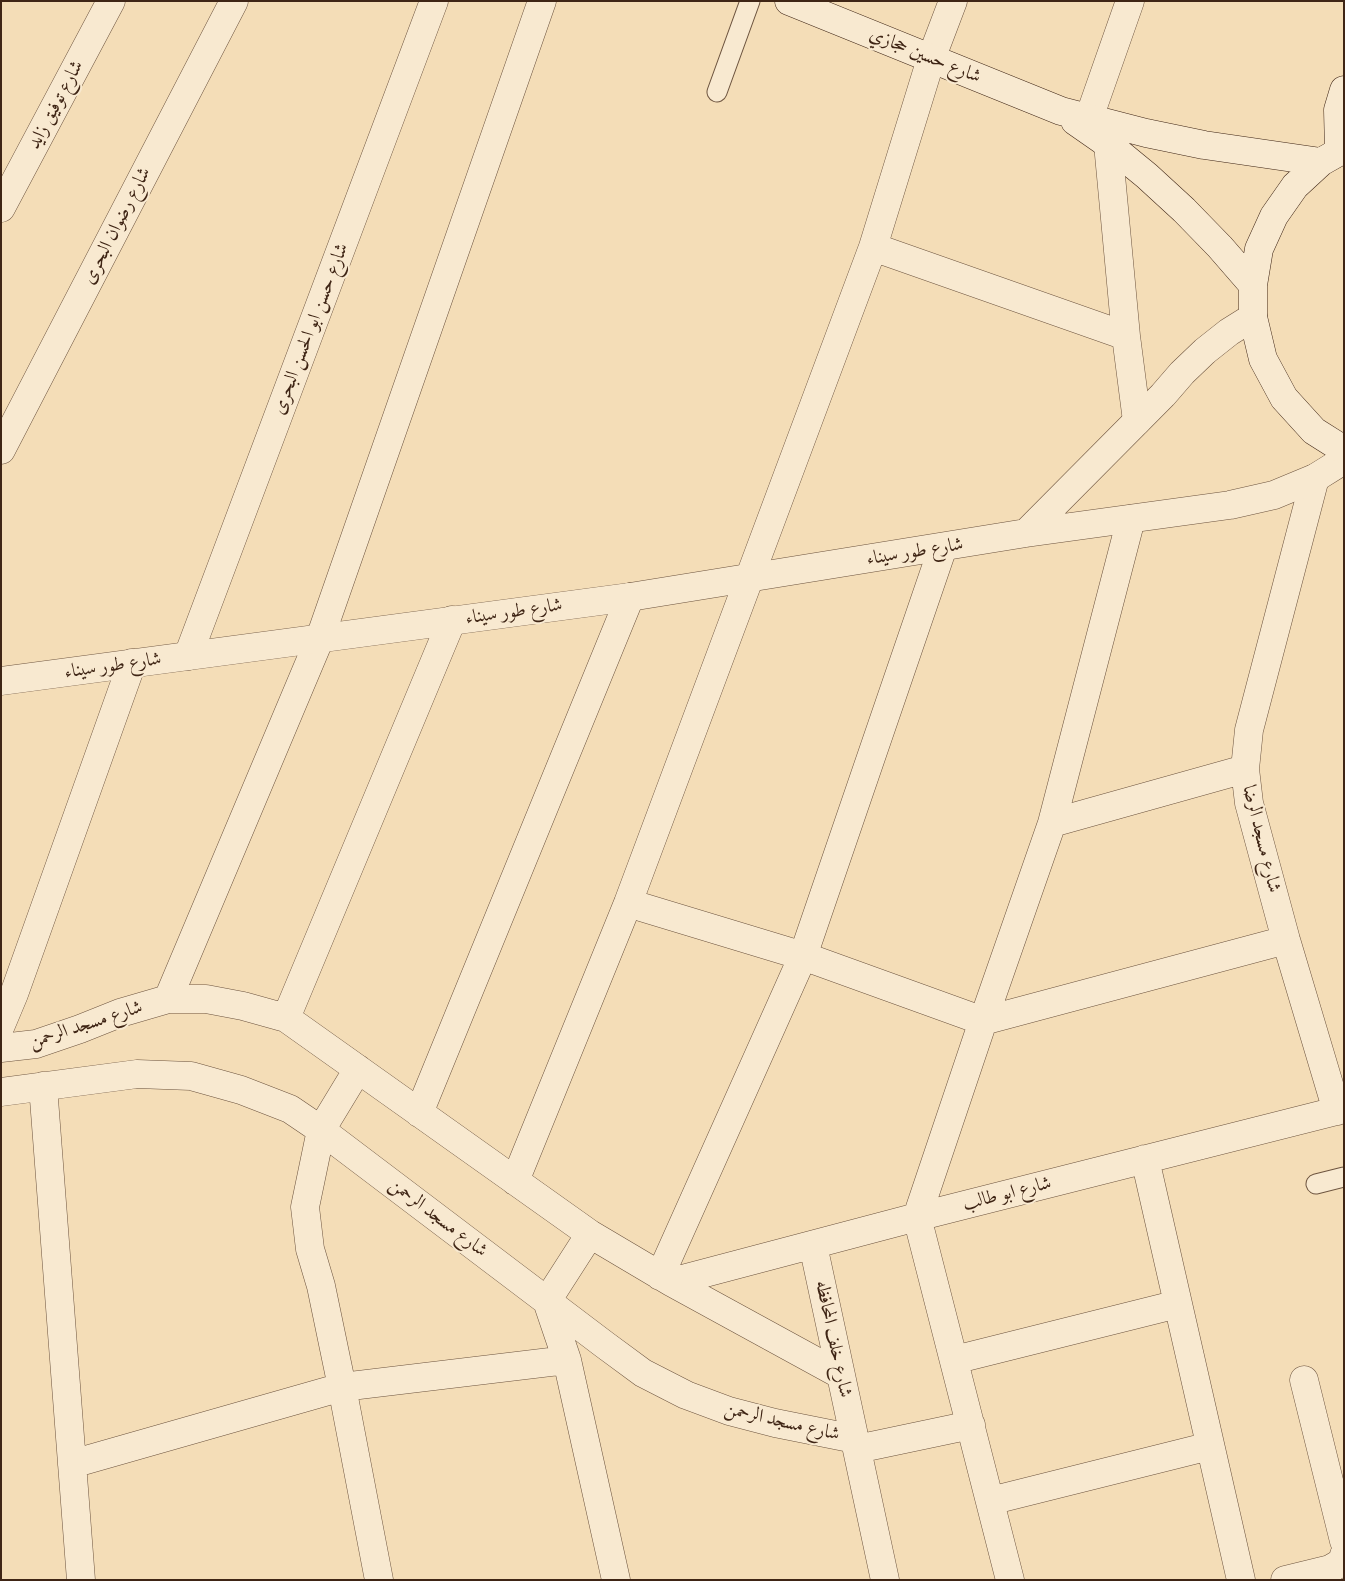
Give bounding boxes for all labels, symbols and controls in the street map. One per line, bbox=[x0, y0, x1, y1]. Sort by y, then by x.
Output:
street label: شارع حسين حجازي bbox=[866, 23, 984, 89]
street label: شارع توفيق زايد bbox=[23, 57, 89, 153]
street label: شارع رضوان البحرى bbox=[78, 164, 156, 288]
street label: شارع حسن ابو الحسن البحرى bbox=[268, 240, 354, 418]
street label: شارع طور سيناء bbox=[865, 533, 965, 571]
street label: شارع طور سيناء bbox=[464, 594, 564, 630]
street label: شارع طور سيناء bbox=[63, 648, 163, 684]
street label: شارع مسجد الرضا bbox=[1237, 783, 1285, 895]
street label: شارع مسجد الرحمن bbox=[26, 996, 146, 1054]
street label: شارع ابو طالب bbox=[960, 1172, 1054, 1216]
street label: شارع مسجد الرحمن bbox=[384, 1173, 492, 1263]
street label: شارع خلف المحافظه bbox=[809, 1278, 857, 1400]
street label: شارع مسجد الرحمن bbox=[722, 1398, 842, 1446]

